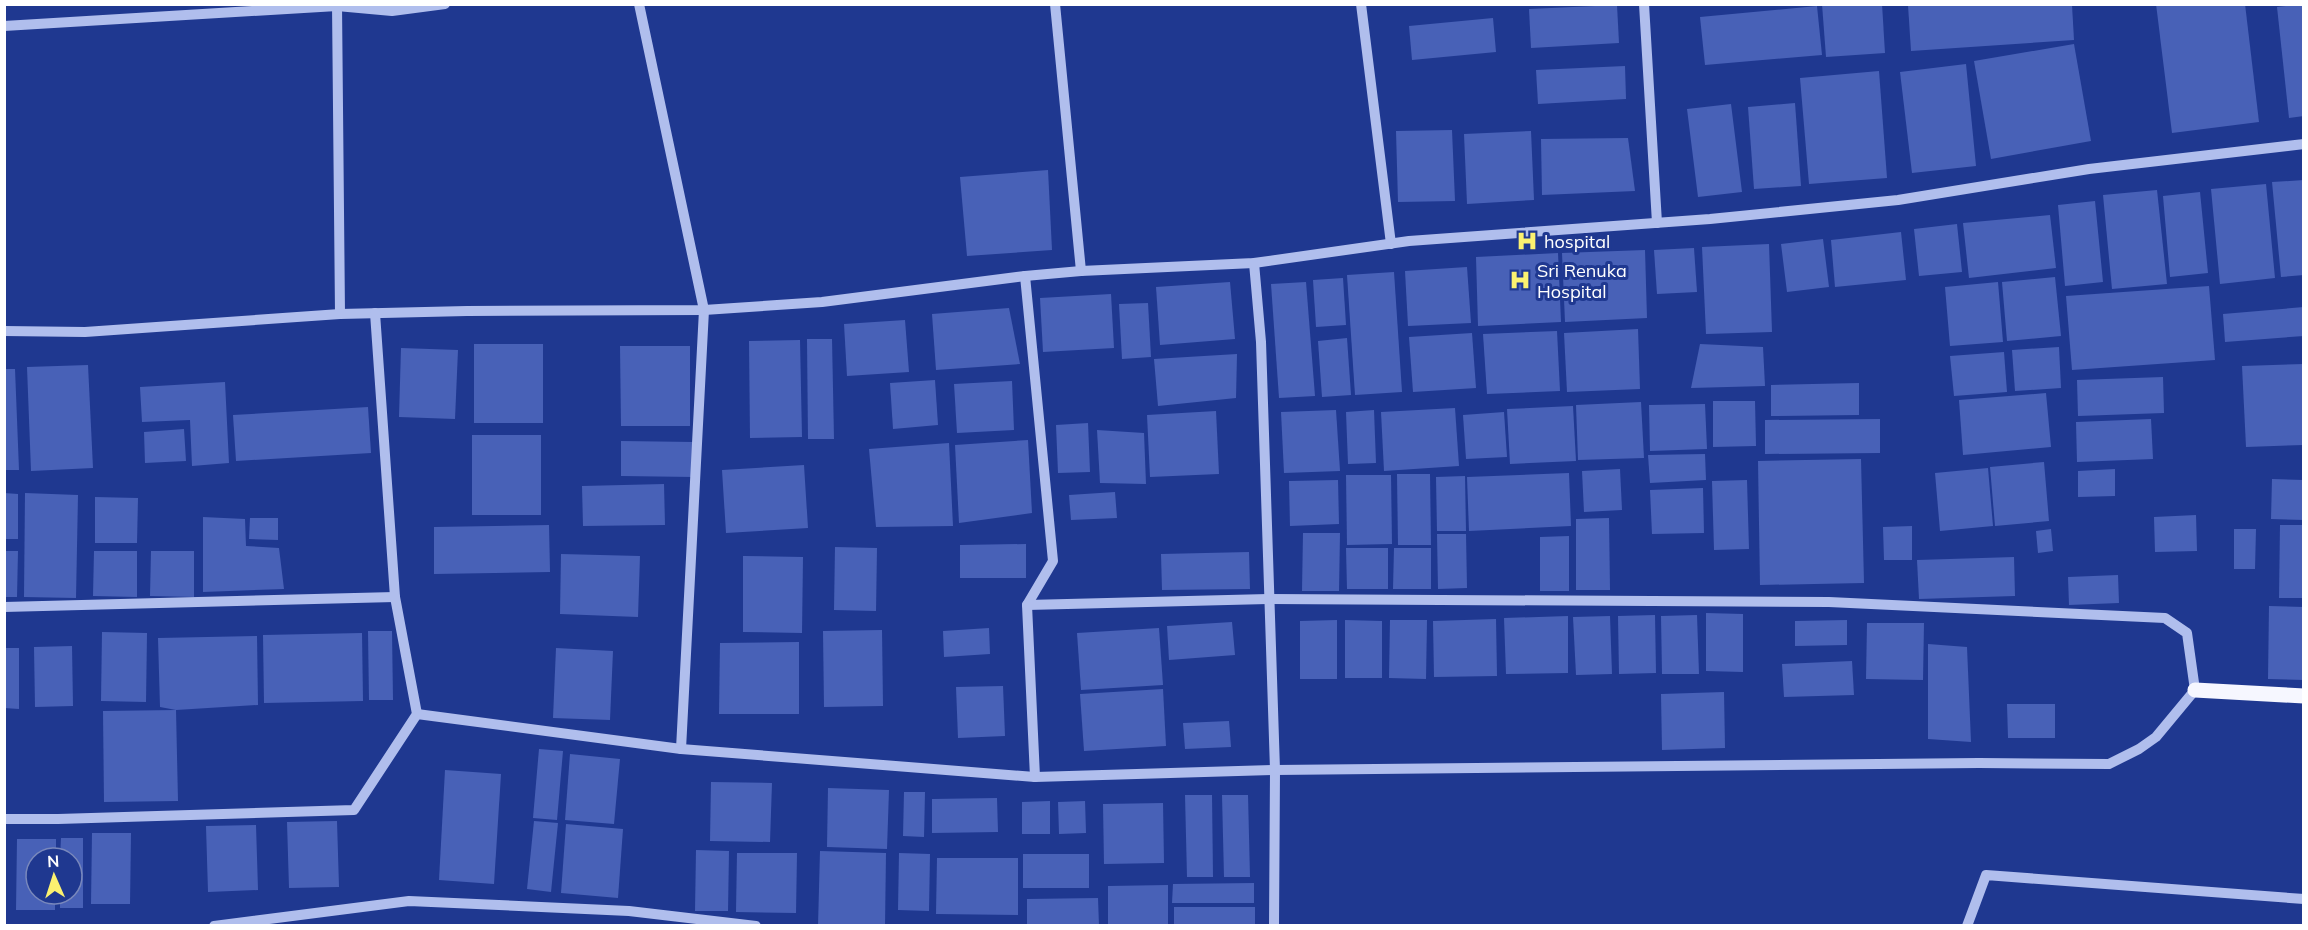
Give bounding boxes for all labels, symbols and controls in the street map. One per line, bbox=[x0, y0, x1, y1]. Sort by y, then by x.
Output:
hospital icon: hospital bbox=[1515, 229, 1539, 253]
place label: hospital bbox=[1544, 230, 1610, 253]
place label: Sri Renuka Hospital bbox=[1537, 259, 1627, 303]
hospital icon: Sri Renuka Hospital bbox=[1508, 268, 1532, 292]
north arrow bbox=[24, 846, 84, 906]
text: N bbox=[47, 851, 60, 871]

